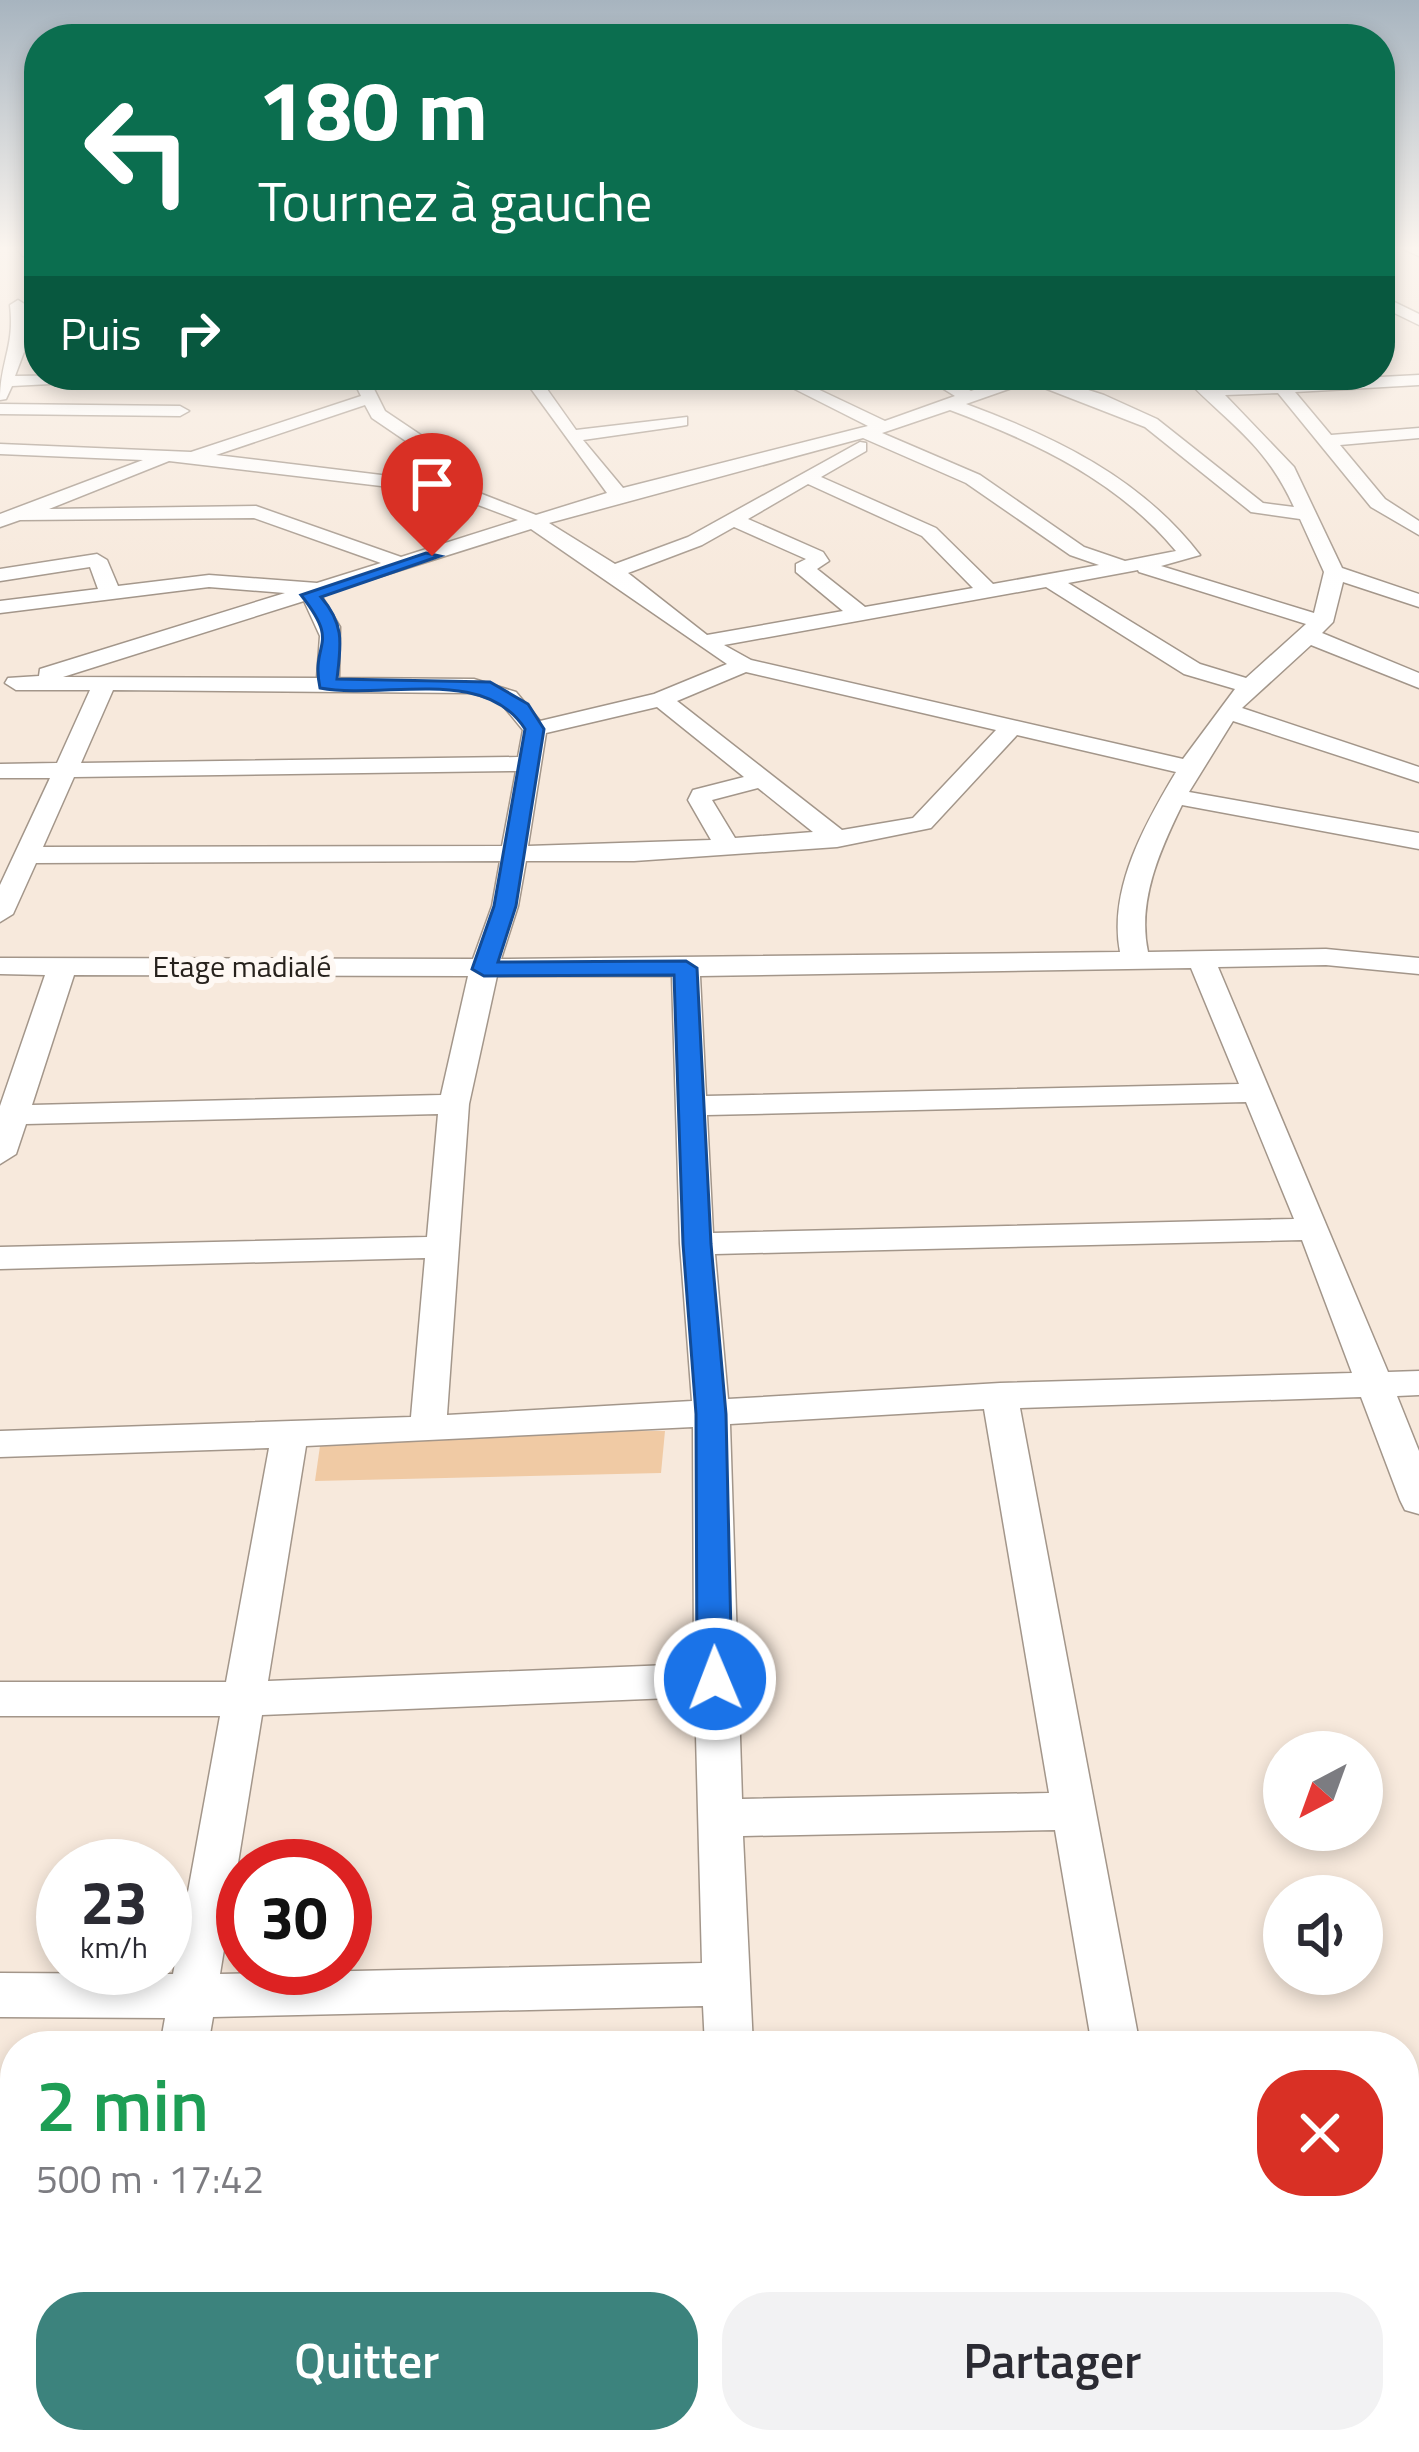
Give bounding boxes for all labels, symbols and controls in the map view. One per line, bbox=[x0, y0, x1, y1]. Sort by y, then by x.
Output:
text: 180 m bbox=[258, 45, 488, 173]
icon: left bbox=[60, 72, 216, 228]
text: Tournez à gauche bbox=[258, 160, 652, 242]
text: Puis bbox=[60, 299, 141, 367]
icon: right bbox=[165, 300, 231, 366]
pin bbox=[381, 433, 483, 556]
icon: arrive bbox=[399, 451, 465, 517]
street label: Etage madialé bbox=[153, 943, 331, 989]
position arrow bbox=[652, 1616, 778, 1742]
north arrow bbox=[1263, 1731, 1383, 1851]
map controls bbox=[1263, 1731, 1383, 1995]
speed limit sign: 30 bbox=[216, 1839, 372, 1995]
text: 23 bbox=[80, 1856, 148, 1947]
button: sound bbox=[1263, 1875, 1383, 1995]
text: km/h bbox=[80, 1924, 148, 1970]
text: 2 min bbox=[36, 2049, 209, 2159]
button: close bbox=[1257, 2070, 1383, 2196]
text: 500 m · 17:42 bbox=[36, 2149, 264, 2208]
button: Quitter bbox=[36, 2292, 698, 2430]
button: Partager bbox=[722, 2292, 1383, 2430]

